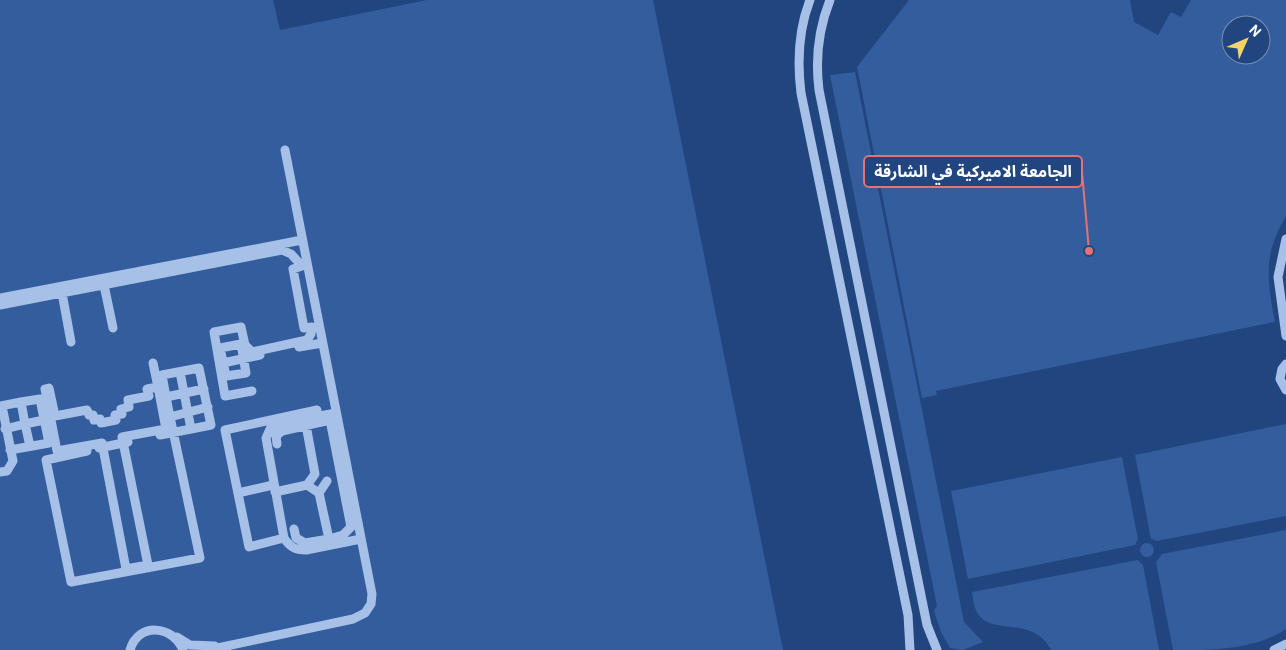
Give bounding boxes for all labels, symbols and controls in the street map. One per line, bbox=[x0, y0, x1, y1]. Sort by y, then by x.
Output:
north arrow bbox=[1221, 15, 1271, 65]
text: N bbox=[1246, 22, 1264, 40]
callout: الجامعة الاميركية في الشارقة bbox=[864, 156, 1082, 187]
text: الجامعة الاميركية في الشارقة bbox=[874, 162, 1072, 185]

